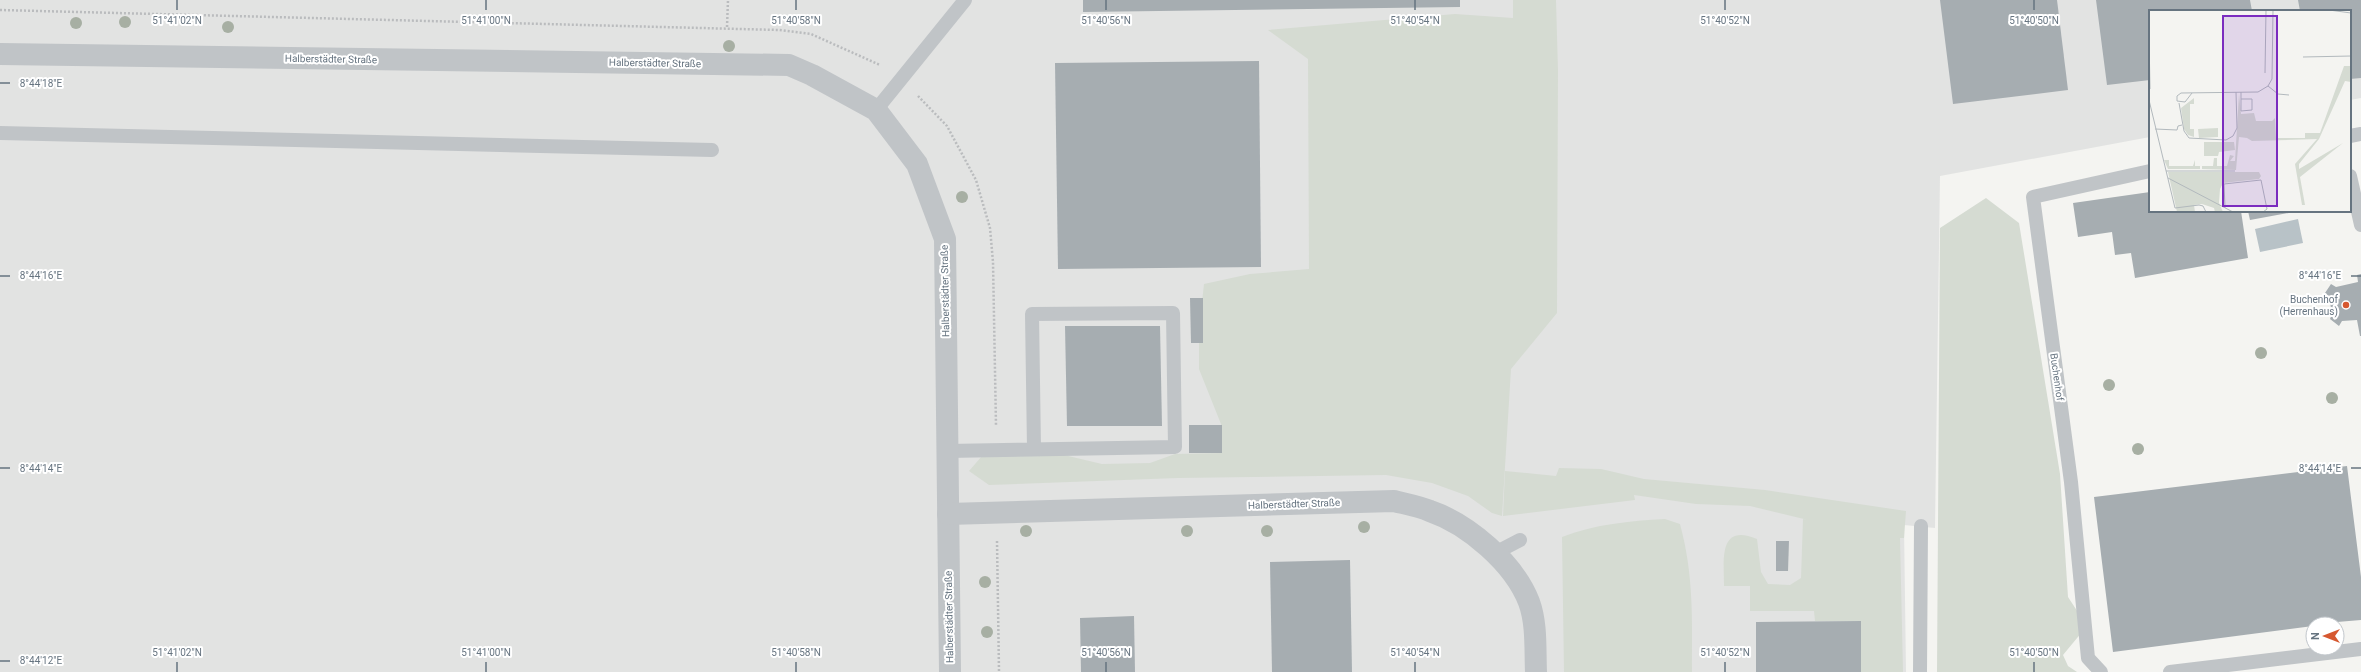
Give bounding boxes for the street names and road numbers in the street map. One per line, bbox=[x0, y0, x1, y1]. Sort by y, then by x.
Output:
street label: Halberstädter Straße bbox=[285, 53, 377, 65]
street label: Halberstädter Straße bbox=[609, 57, 701, 69]
street label: Halberstädter Straße bbox=[939, 245, 951, 337]
street label: Buchenhof bbox=[2048, 352, 2066, 402]
street label: Halberstädter Straße bbox=[1248, 497, 1340, 511]
street label: Halberstädter Straße bbox=[943, 571, 955, 663]

